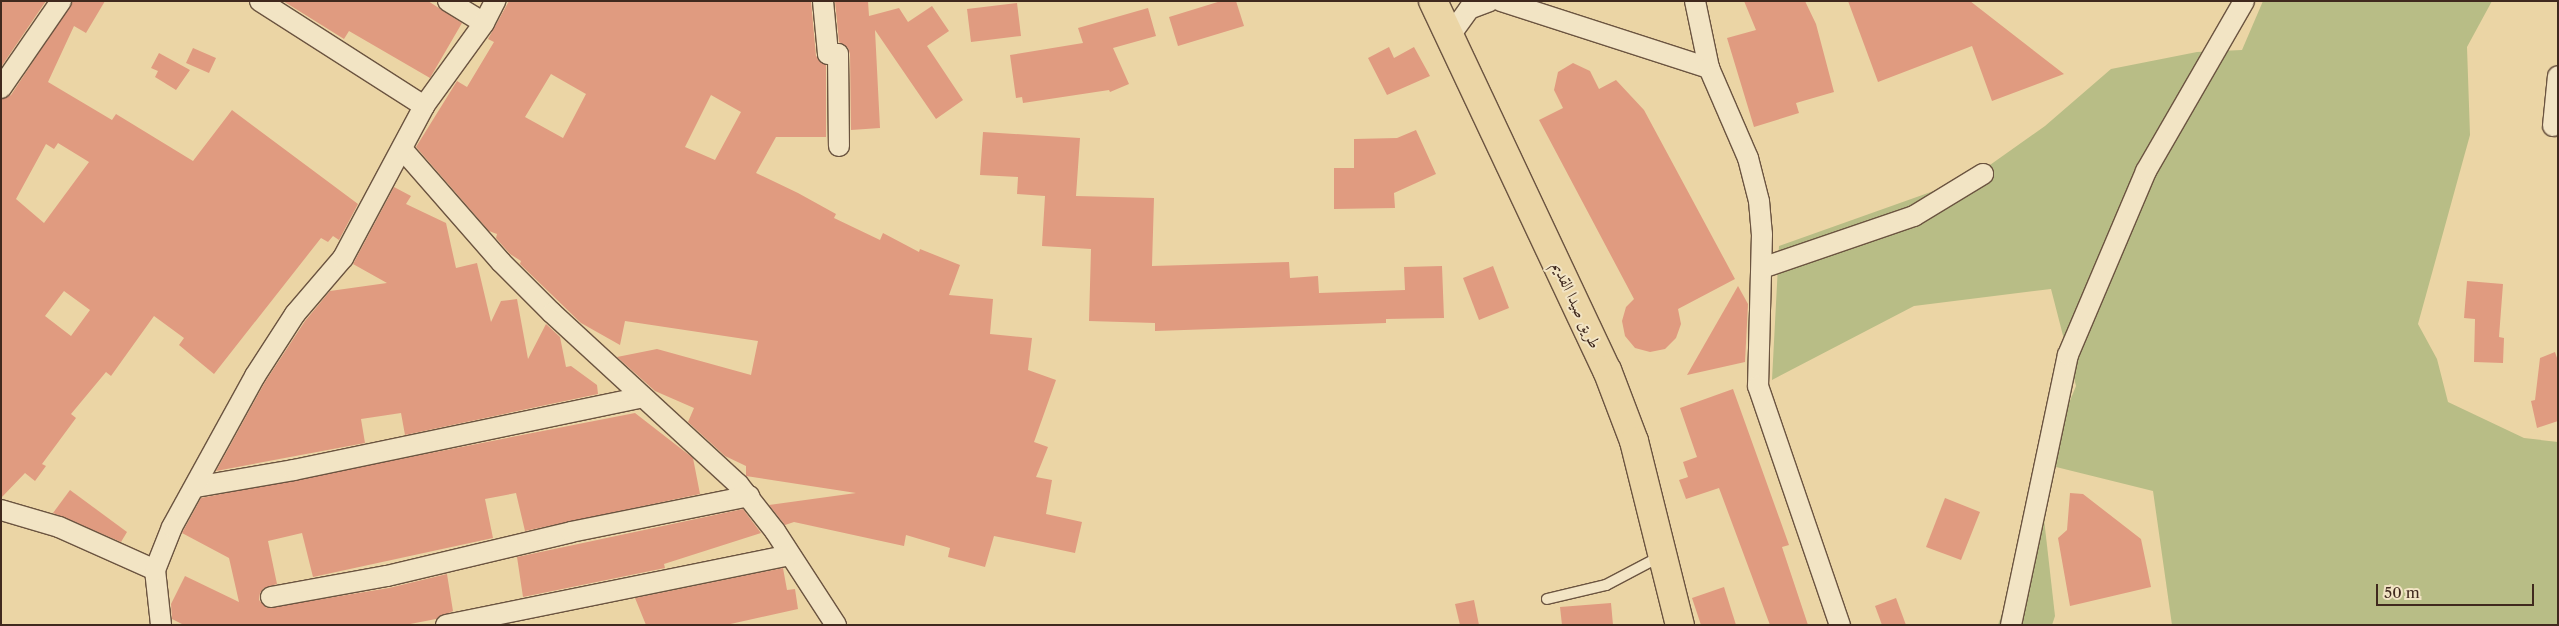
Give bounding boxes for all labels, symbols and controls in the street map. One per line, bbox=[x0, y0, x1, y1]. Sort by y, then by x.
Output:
street label: طريق صيدا القديم bbox=[1549, 259, 1605, 351]
scale bar bbox=[2379, 574, 2536, 606]
text: 50 m bbox=[2384, 583, 2420, 602]

